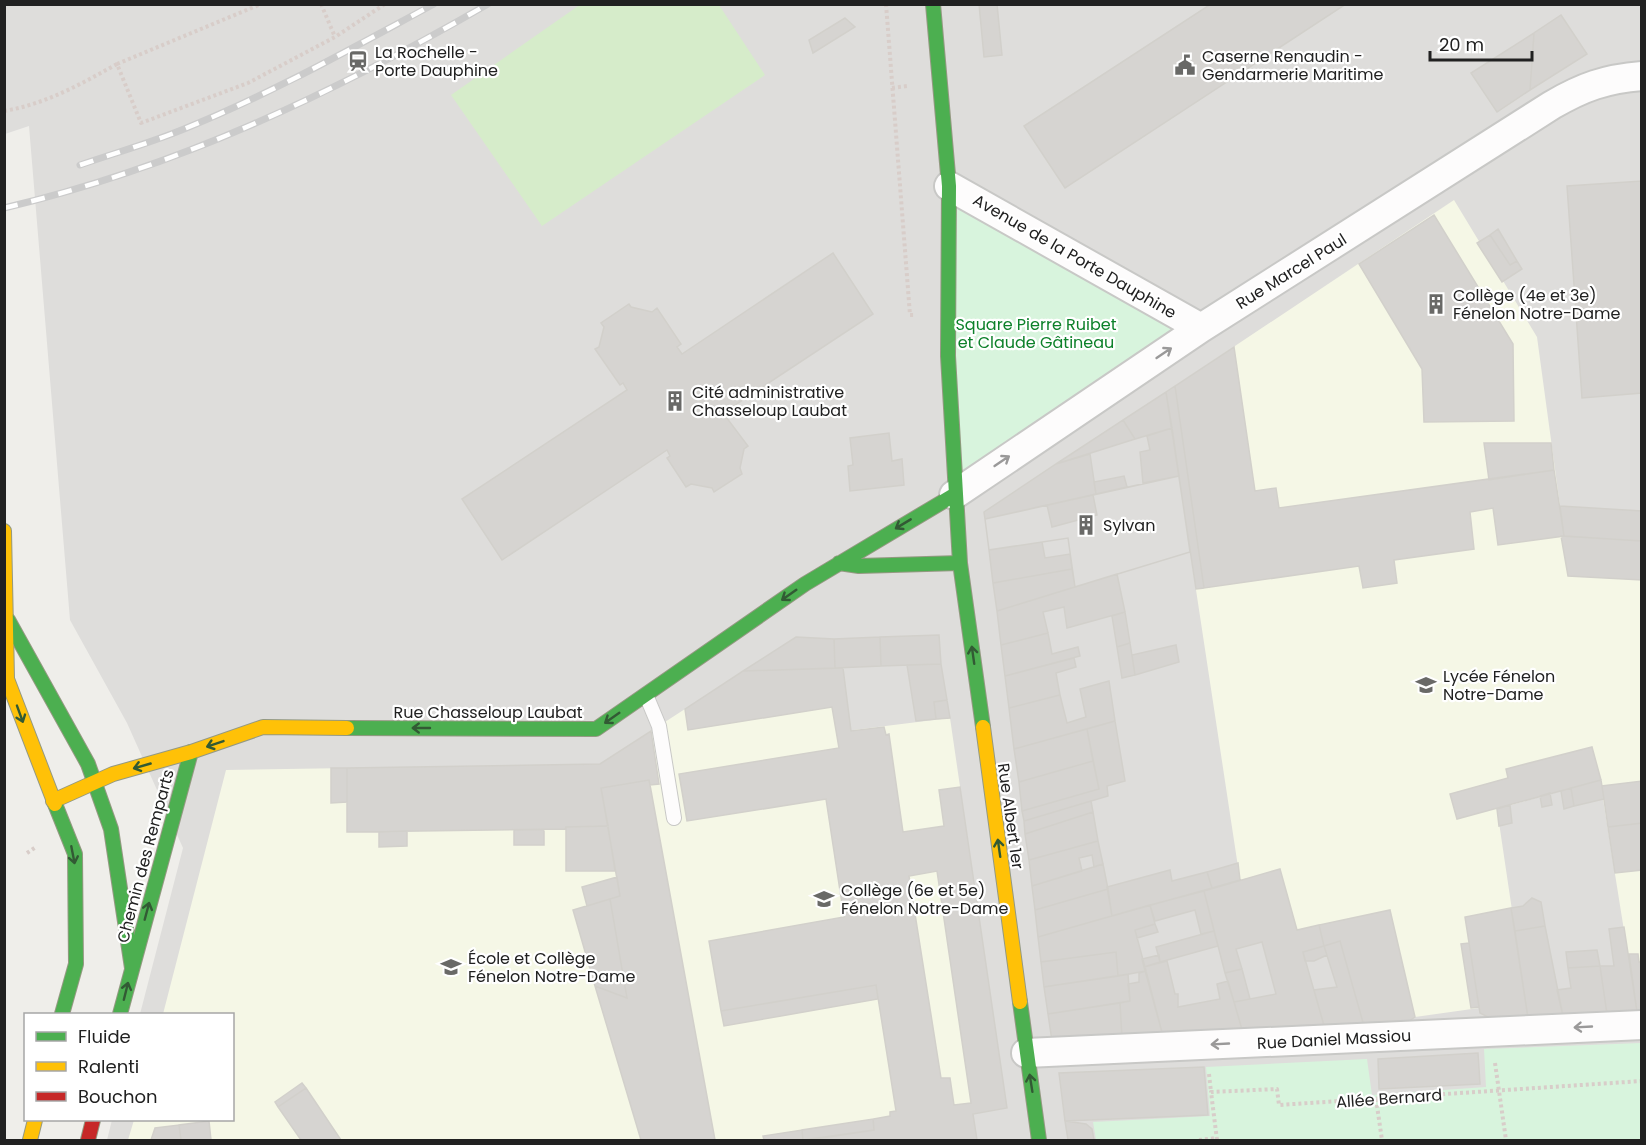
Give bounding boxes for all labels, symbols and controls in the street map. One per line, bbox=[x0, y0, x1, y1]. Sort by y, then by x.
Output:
scale bar bbox=[1430, 24, 1532, 62]
text: 20 m bbox=[1439, 32, 1484, 57]
place label: La Rochelle - Porte Dauphine bbox=[375, 41, 498, 82]
place label: Caserne Renaudin - Gendarmerie Maritime bbox=[1202, 45, 1383, 86]
station icon: La Rochelle - Porte Dauphine bbox=[346, 49, 370, 73]
public building icon: Caserne Renaudin - Gendarmerie Maritime bbox=[1173, 53, 1197, 77]
street label: Avenue de la Porte Dauphine bbox=[969, 189, 1181, 324]
street label: Rue Marcel Paul bbox=[1231, 228, 1351, 315]
place label: Collège (4e et 3e) Fénelon Notre-Dame bbox=[1453, 284, 1620, 325]
building icon: Collège (4e et 3e) Fénelon Notre-Dame bbox=[1424, 292, 1448, 316]
park label: Square Pierre Ruibet et Claude Gâtineau bbox=[955, 313, 1117, 354]
one-way arrow bbox=[1155, 347, 1172, 359]
place label: Cité administrative Chasseloup Laubat bbox=[692, 381, 847, 422]
building icon: Cité administrative Chasseloup Laubat bbox=[663, 389, 687, 413]
one-way arrow bbox=[993, 455, 1010, 467]
building icon: Sylvan bbox=[1074, 513, 1098, 537]
place label: Sylvan bbox=[1103, 514, 1155, 537]
one-way arrow bbox=[895, 518, 912, 530]
one-way arrow bbox=[782, 589, 798, 601]
one-way arrow bbox=[967, 645, 978, 665]
place label: Lycée Fénelon Notre-Dame bbox=[1443, 665, 1555, 706]
school or university icon: Lycée Fénelon Notre-Dame bbox=[1414, 673, 1438, 697]
street label: Rue Chasseloup Laubat bbox=[393, 701, 583, 724]
one-way arrow bbox=[15, 705, 26, 723]
one-way arrow bbox=[605, 712, 621, 724]
one-way arrow bbox=[411, 722, 431, 734]
one-way arrow bbox=[206, 740, 225, 751]
one-way arrow bbox=[133, 761, 152, 772]
street label: Rue Albert 1er bbox=[992, 762, 1029, 871]
street label: Chemin des Remparts bbox=[111, 767, 180, 945]
one-way arrow bbox=[993, 838, 1004, 858]
one-way arrow bbox=[68, 845, 79, 864]
place label: Collège (6e et 5e) Fénelon Notre-Dame bbox=[841, 879, 1008, 920]
school or university icon: Collège (6e et 5e) Fénelon Notre-Dame bbox=[812, 887, 836, 911]
one-way arrow bbox=[142, 902, 153, 921]
place label: École et Collège Fénelon Notre-Dame bbox=[468, 947, 635, 988]
school or university icon: École et Collège Fénelon Notre-Dame bbox=[439, 955, 463, 979]
one-way arrow bbox=[120, 982, 132, 1001]
legend bbox=[24, 1013, 234, 1121]
one-way arrow bbox=[1574, 1022, 1594, 1033]
text: Fluide bbox=[78, 1024, 131, 1049]
street label: Rue Daniel Massiou bbox=[1256, 1024, 1412, 1055]
one-way arrow bbox=[1211, 1039, 1231, 1050]
text: Ralenti bbox=[78, 1054, 139, 1079]
one-way arrow bbox=[1025, 1073, 1036, 1093]
street label: Allée Bernard bbox=[1335, 1083, 1443, 1114]
text: Bouchon bbox=[78, 1084, 158, 1109]

